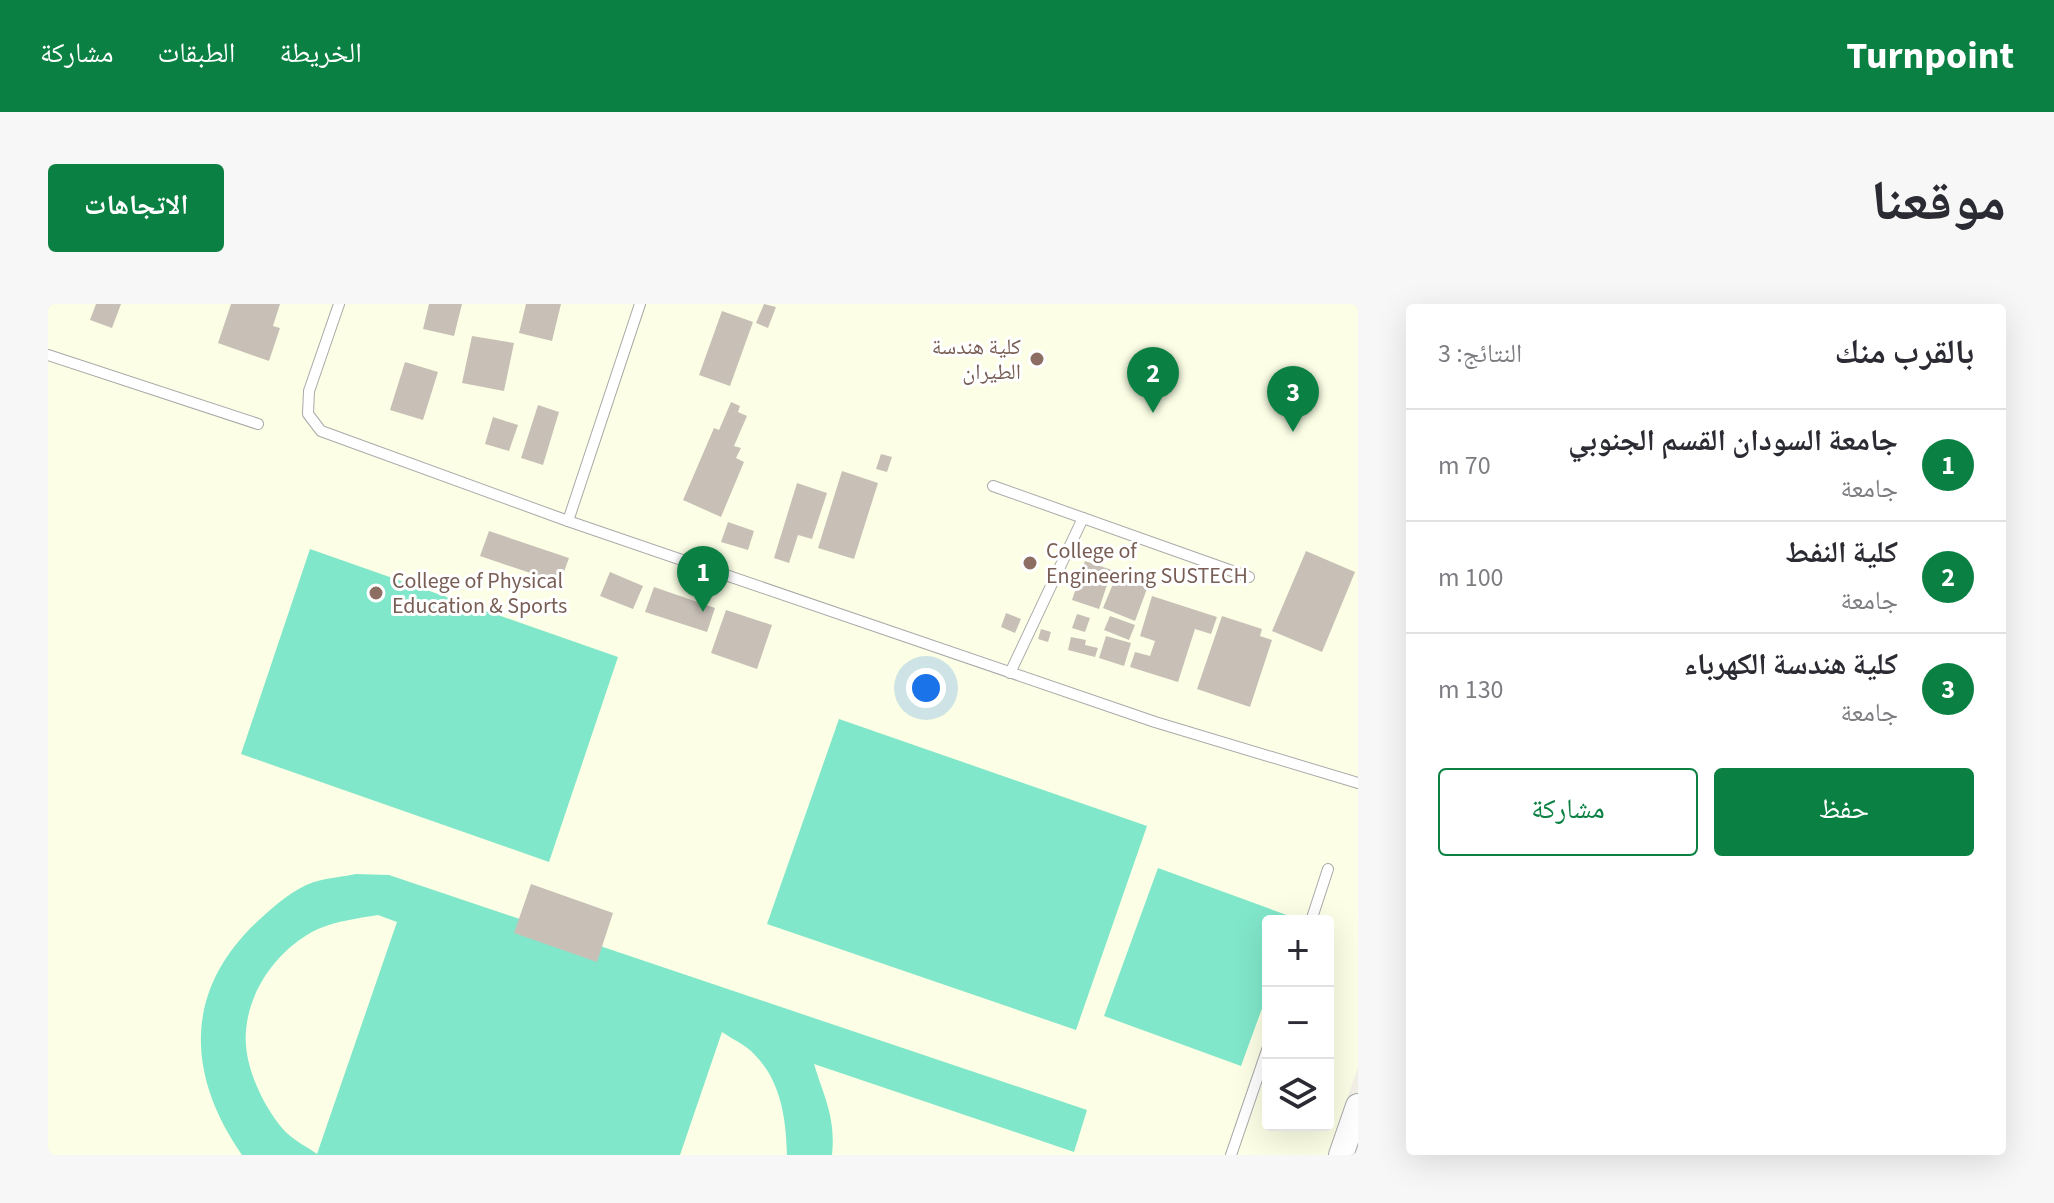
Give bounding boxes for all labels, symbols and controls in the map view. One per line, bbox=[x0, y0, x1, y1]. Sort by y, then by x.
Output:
text: Turnpoint bbox=[1846, 29, 2014, 83]
text: مشاركة bbox=[40, 33, 114, 73]
text: الطبقات bbox=[158, 33, 235, 73]
text: الخريطة bbox=[279, 33, 362, 73]
text: موقعنا bbox=[1871, 163, 2006, 242]
button: الاتجاهات bbox=[48, 164, 224, 252]
text: بالقرب منك bbox=[1834, 328, 1974, 377]
place label: كلية هندسة الطيران bbox=[932, 331, 1021, 388]
text: النتائج: 3 bbox=[1438, 335, 1522, 372]
pin: 2 bbox=[1127, 347, 1179, 413]
marker: كلية هندسة الطيران bbox=[1028, 350, 1046, 368]
pin: 3 bbox=[1267, 366, 1319, 432]
text: جامعة السودان القسم الجنوبي bbox=[1568, 419, 1898, 462]
text: 70 m bbox=[1438, 447, 1491, 484]
text: 1 bbox=[1941, 447, 1955, 484]
text: جامعة bbox=[1841, 470, 1898, 507]
text: كلية النفط bbox=[1785, 531, 1898, 574]
place label: College of Engineering SUSTECH bbox=[1046, 535, 1248, 592]
pin: 1 bbox=[677, 546, 729, 612]
marker: College of Engineering SUSTECH bbox=[1021, 554, 1039, 572]
text: 100 m bbox=[1438, 559, 1504, 596]
text: 2 bbox=[1941, 559, 1955, 596]
place label: College of Physical Education & Sports bbox=[392, 565, 567, 622]
text: جامعة bbox=[1841, 582, 1898, 619]
marker: College of Physical Education & Sports bbox=[367, 584, 385, 602]
text: كلية هندسة الكهرباء bbox=[1684, 643, 1898, 686]
your location bbox=[906, 668, 946, 708]
text: 130 m bbox=[1438, 671, 1504, 708]
text: 3 bbox=[1941, 671, 1955, 708]
text: جامعة bbox=[1841, 694, 1898, 731]
button: مشاركة bbox=[1438, 768, 1698, 856]
button: حفظ bbox=[1714, 768, 1974, 856]
map controls bbox=[1262, 915, 1334, 1131]
button: + bbox=[1262, 915, 1334, 987]
button: − bbox=[1262, 987, 1334, 1059]
button: layers bbox=[1262, 1059, 1334, 1131]

